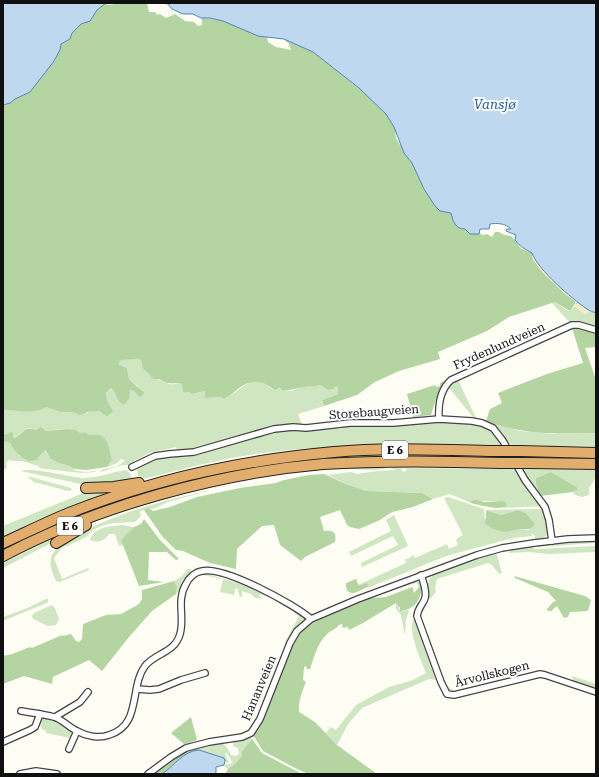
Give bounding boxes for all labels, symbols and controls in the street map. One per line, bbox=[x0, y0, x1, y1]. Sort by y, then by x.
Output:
water label: Vansjø bbox=[474, 97, 517, 112]
street label: Frydenlundveien bbox=[451, 319, 547, 373]
street label: Storebaugveien bbox=[328, 402, 420, 422]
road number: E 6 bbox=[382, 441, 408, 459]
road number: E 6 bbox=[57, 517, 83, 535]
street label: Hananveien bbox=[239, 653, 279, 723]
street label: Årvollskogen bbox=[453, 658, 531, 690]

